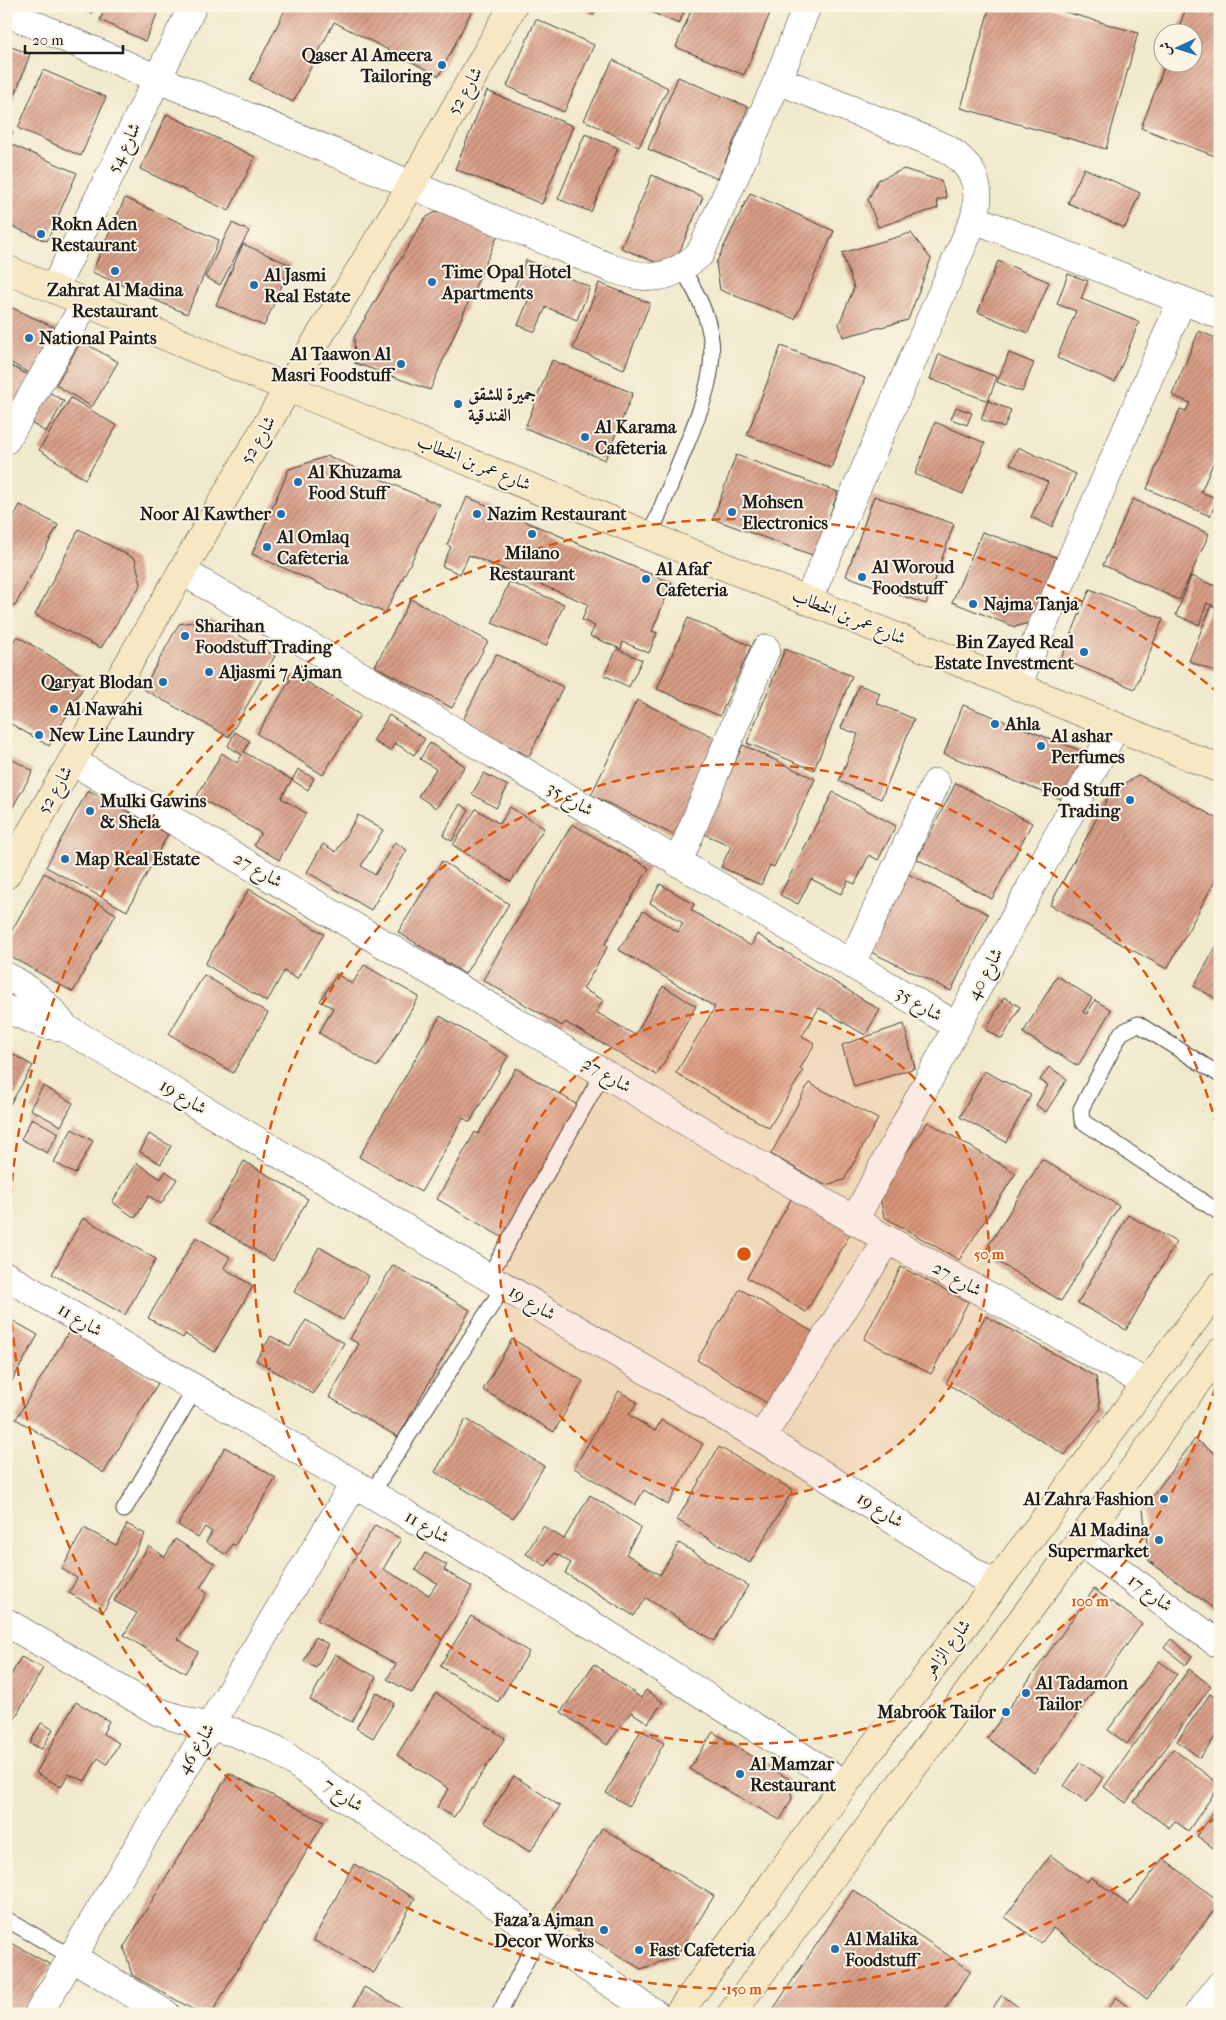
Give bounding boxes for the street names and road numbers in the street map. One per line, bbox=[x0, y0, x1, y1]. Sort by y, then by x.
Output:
street label: شارع 52 bbox=[443, 63, 491, 121]
street label: شارع 54 bbox=[103, 119, 149, 178]
street label: شارع 52 bbox=[236, 412, 284, 470]
street label: شارع عمر بن الخطاب bbox=[412, 431, 534, 499]
street label: شارع عمر بن الخطاب bbox=[787, 585, 909, 653]
street label: شارع 52 bbox=[33, 762, 81, 820]
street label: شارع 35 bbox=[541, 777, 597, 824]
street label: شارع 27 bbox=[228, 848, 286, 896]
street label: شارع 40 bbox=[963, 944, 1011, 1005]
street label: شارع 35 bbox=[890, 982, 946, 1029]
street label: شارع 27 bbox=[577, 1053, 635, 1101]
street label: شارع 19 bbox=[154, 1075, 210, 1123]
street label: شارع 27 bbox=[927, 1257, 985, 1305]
street label: شارع 19 bbox=[503, 1281, 559, 1329]
street label: شارع 11 bbox=[52, 1299, 106, 1345]
street label: شارع 19 bbox=[851, 1488, 907, 1536]
street label: شارع 11 bbox=[399, 1506, 453, 1552]
street label: شارع 17 bbox=[1121, 1570, 1176, 1619]
street label: شارع الزاهر bbox=[917, 1615, 979, 1685]
street label: شارع 46 bbox=[173, 1720, 223, 1780]
street label: شارع 7 bbox=[317, 1774, 367, 1819]

